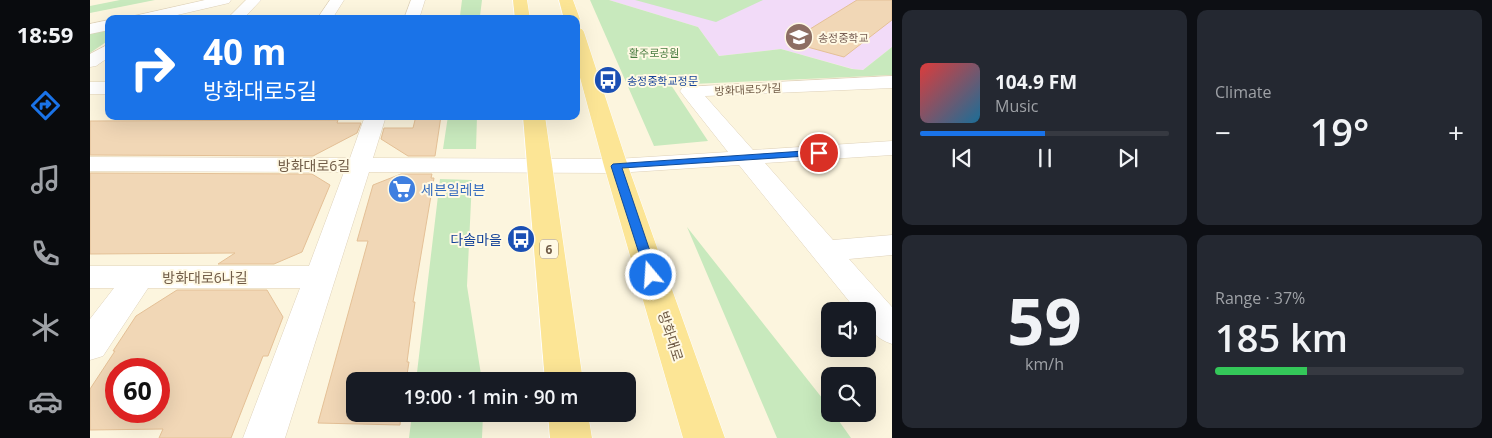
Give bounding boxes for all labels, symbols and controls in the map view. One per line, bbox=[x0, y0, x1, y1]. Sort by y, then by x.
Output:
text: 18:59 bbox=[17, 19, 73, 49]
school or university icon: 송정중학교 bbox=[784, 22, 814, 52]
text: 40 m bbox=[203, 28, 286, 75]
place label: 송정중학교 bbox=[818, 30, 869, 45]
icon: right bbox=[120, 35, 185, 100]
park label: 활주로공원 bbox=[629, 45, 679, 60]
bus stop icon: 송정중학교정문 bbox=[593, 65, 623, 95]
text: 104.9 FM bbox=[995, 69, 1077, 95]
place label: 송정중학교정문 bbox=[627, 73, 698, 88]
text: 방화대로5길 bbox=[203, 75, 317, 105]
street label: 방화대로5가길 bbox=[714, 80, 782, 98]
text: Climate bbox=[1215, 81, 1272, 103]
icon: directions bbox=[28, 88, 63, 123]
text: Music bbox=[995, 95, 1039, 117]
text: 19° bbox=[1310, 105, 1369, 157]
text: − bbox=[1215, 113, 1231, 151]
text: + bbox=[1448, 113, 1464, 151]
pin bbox=[798, 132, 840, 174]
icon: arrive bbox=[805, 139, 833, 167]
icon: previous bbox=[948, 144, 976, 172]
icon: pause bbox=[1031, 144, 1059, 172]
icon: next bbox=[1114, 144, 1142, 172]
street label: 방화대로6길 bbox=[278, 156, 350, 175]
icon: music bbox=[28, 162, 63, 197]
supermarket icon: 세븐일레븐 bbox=[387, 174, 417, 204]
place label: 세븐일레븐 bbox=[421, 180, 486, 199]
bus stop icon: 다솔마을 bbox=[506, 224, 536, 254]
place label: 다솔마을 bbox=[450, 230, 502, 249]
icon: phone bbox=[28, 236, 63, 271]
road number: 6 bbox=[540, 240, 558, 258]
position arrow bbox=[624, 248, 676, 300]
street label: 방화대로6나길 bbox=[162, 268, 248, 287]
text: 59 bbox=[1007, 276, 1082, 364]
text: Range · 37% bbox=[1215, 287, 1305, 309]
map controls bbox=[821, 302, 876, 422]
button: sound bbox=[821, 302, 876, 357]
street label: 방화대로 bbox=[654, 309, 688, 364]
icon: climate bbox=[28, 310, 63, 345]
text: 185 km bbox=[1215, 311, 1348, 363]
text: km/h bbox=[1025, 353, 1064, 375]
speed limit sign: 60 bbox=[105, 358, 170, 423]
button: search bbox=[821, 367, 876, 422]
icon: car bbox=[28, 384, 63, 419]
text: 19:00 · 1 min · 90 m bbox=[404, 384, 578, 410]

